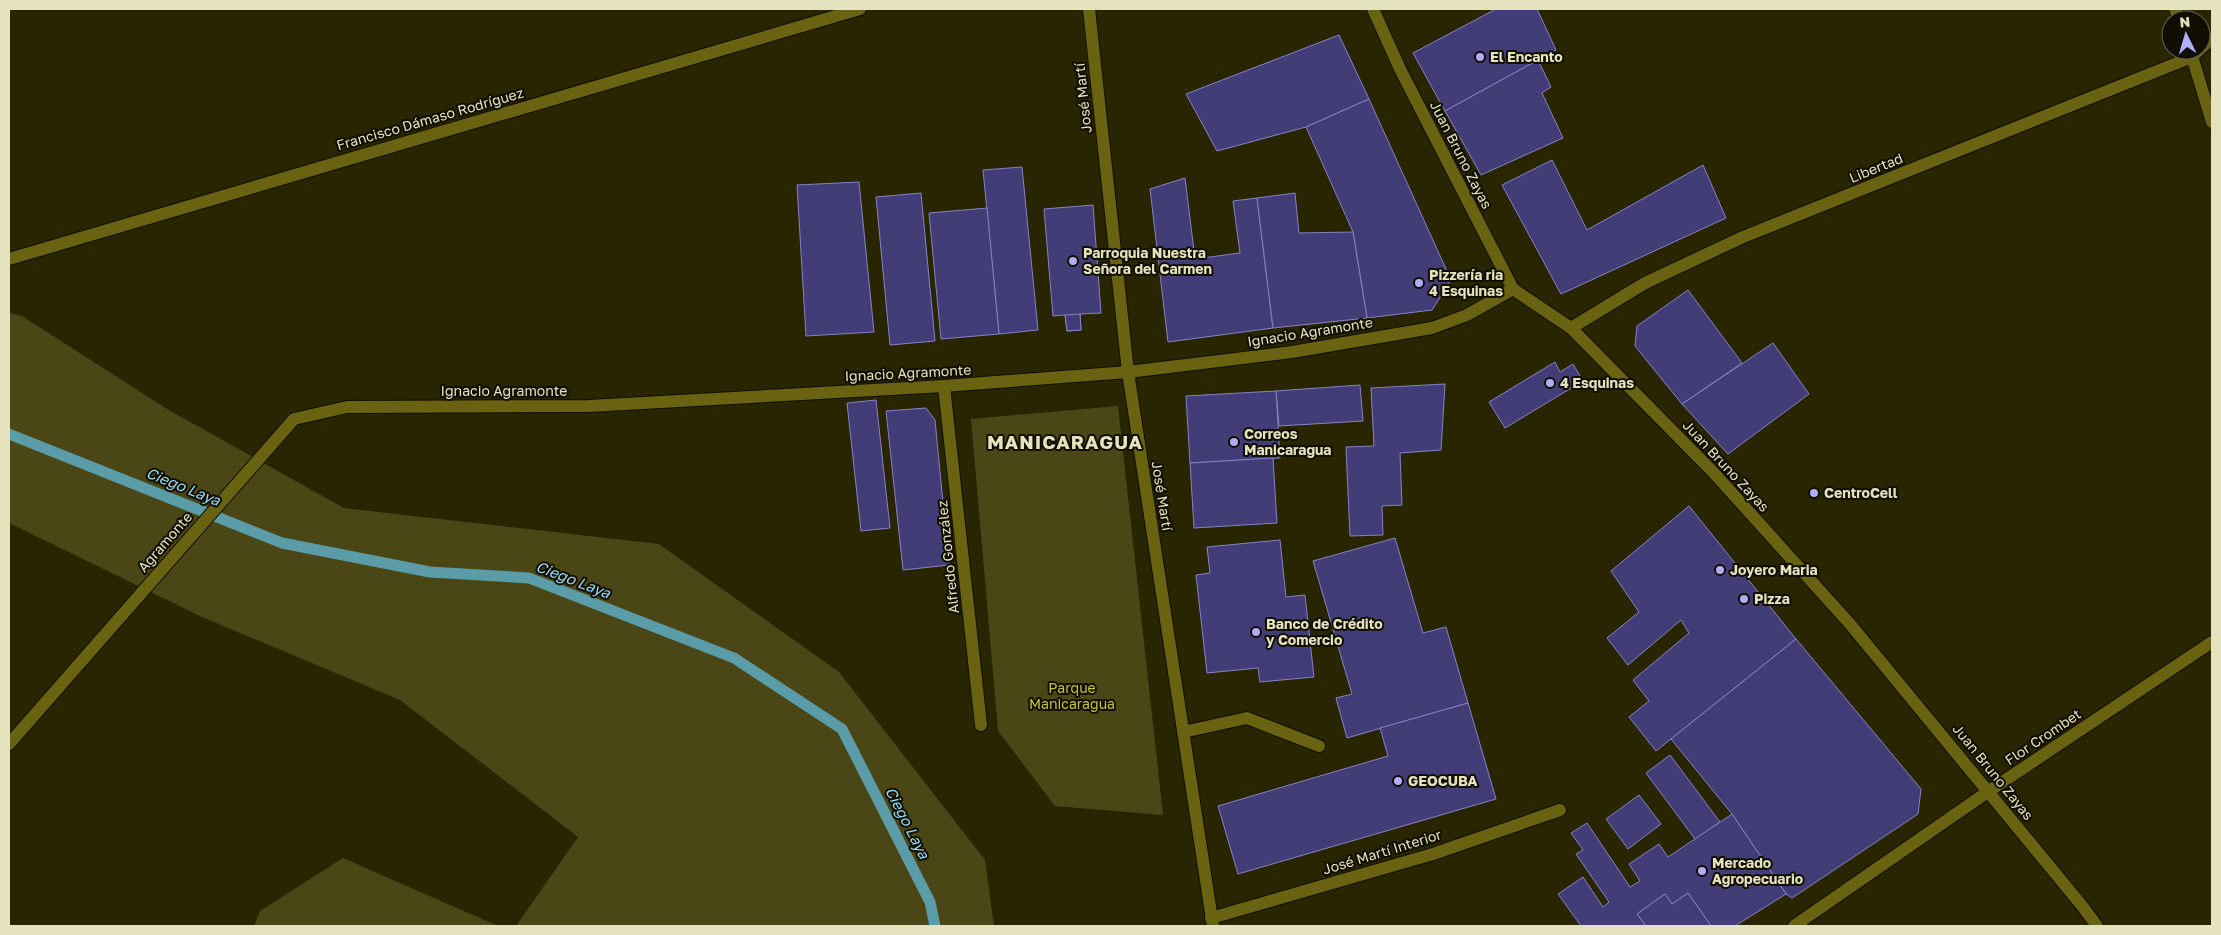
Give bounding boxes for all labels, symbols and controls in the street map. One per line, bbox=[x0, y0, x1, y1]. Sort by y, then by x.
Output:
north arrow bbox=[2161, 10, 2211, 60]
text: N bbox=[2179, 13, 2191, 30]
place label: El Encanto bbox=[1490, 48, 1563, 65]
marker: El Encanto bbox=[1474, 51, 1486, 63]
street label: José Martí bbox=[1070, 61, 1095, 134]
street label: Francisco Dámaso Rodríguez bbox=[334, 84, 525, 153]
street label: Juan Bruno Zayas bbox=[1427, 98, 1496, 212]
street label: Libertad bbox=[1847, 149, 1905, 186]
place label: Parroquia Nuestra Señora del Carmen bbox=[1083, 244, 1212, 277]
marker: Parroquia Nuestra Señora del Carmen bbox=[1067, 255, 1079, 267]
place label: Pizzería ria 4 Esquinas bbox=[1429, 266, 1503, 299]
marker: Pizzería ria 4 Esquinas bbox=[1413, 277, 1425, 289]
street label: Ignacio Agramonte bbox=[1246, 313, 1374, 350]
street label: Ignacio Agramonte bbox=[844, 361, 972, 384]
place label: 4 Esquinas bbox=[1560, 374, 1634, 391]
marker: 4 Esquinas bbox=[1544, 377, 1556, 389]
street label: Ignacio Agramonte bbox=[441, 382, 567, 399]
street label: Juan Bruno Zayas bbox=[1680, 416, 1773, 515]
place label: Correos Manicaragua bbox=[1244, 425, 1332, 458]
district label: MANICARAGUA bbox=[987, 430, 1143, 453]
marker: Correos Manicaragua bbox=[1228, 436, 1240, 448]
street label: José Martí bbox=[1149, 460, 1177, 533]
water label: Ciego Laya bbox=[143, 463, 223, 510]
place label: CentroCell bbox=[1824, 484, 1898, 501]
marker: CentroCell bbox=[1808, 487, 1820, 499]
street label: Alfredo González bbox=[933, 500, 962, 615]
street label: Agramonte bbox=[134, 508, 195, 575]
water label: Ciego Laya bbox=[533, 557, 614, 603]
place label: Joyero Maria bbox=[1730, 561, 1818, 578]
marker: Joyero Maria bbox=[1714, 564, 1726, 576]
place label: Pizza bbox=[1754, 590, 1790, 607]
marker: Pizza bbox=[1738, 593, 1750, 605]
place label: Banco de Crédito y Comercio bbox=[1266, 615, 1383, 648]
marker: Banco de Crédito y Comercio bbox=[1250, 626, 1262, 638]
park label: Parque Manicaragua bbox=[1029, 679, 1115, 712]
street label: Flor Crombet bbox=[2001, 705, 2084, 768]
street label: Juan Bruno Zayas bbox=[1949, 720, 2037, 823]
place label: GEOCUBA bbox=[1408, 772, 1477, 789]
marker: GEOCUBA bbox=[1392, 775, 1404, 787]
water label: Ciego Laya bbox=[881, 784, 934, 862]
street label: José Martí Interior bbox=[1320, 825, 1444, 878]
place label: Mercado Agropecuario bbox=[1712, 854, 1803, 887]
marker: Mercado Agropecuario bbox=[1696, 865, 1708, 877]

